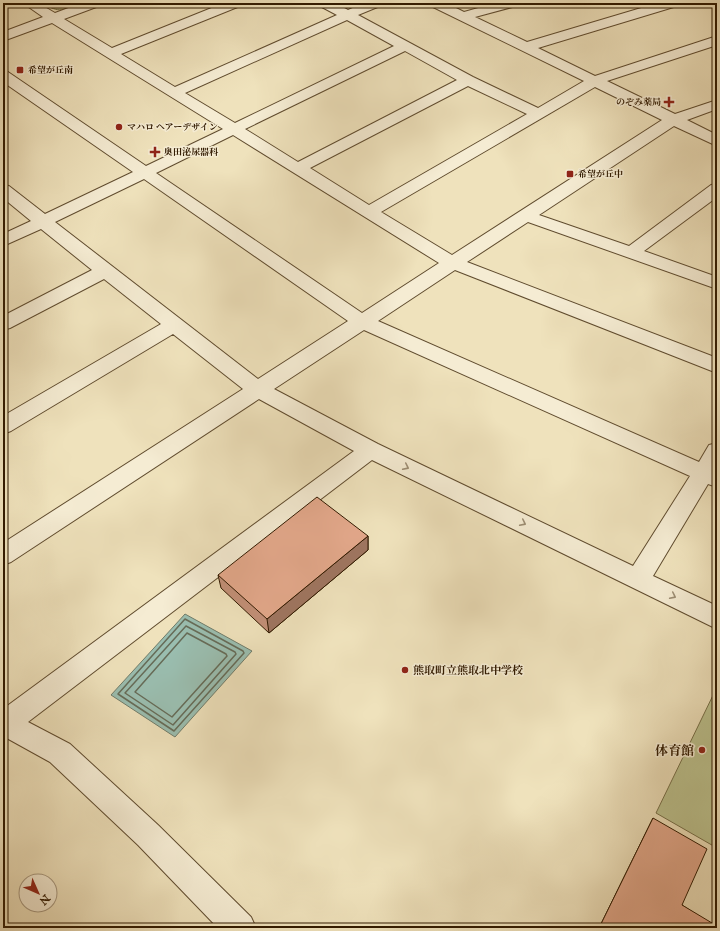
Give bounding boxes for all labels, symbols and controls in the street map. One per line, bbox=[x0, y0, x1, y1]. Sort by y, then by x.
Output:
marker: 希望が丘南 bbox=[15, 65, 25, 75]
place label: 希望が丘南 bbox=[28, 65, 73, 76]
place label: のぞみ薬局 bbox=[616, 97, 661, 108]
marker: のぞみ薬局 bbox=[664, 97, 674, 107]
marker: マハロ ヘアーデザイン bbox=[114, 122, 124, 132]
place label: マハロ ヘアーデザイン bbox=[127, 122, 218, 133]
marker: 奥田泌尿器科 bbox=[149, 146, 161, 158]
place label: 奥田泌尿器科 bbox=[164, 146, 219, 158]
marker: 希望が丘中 bbox=[565, 169, 575, 179]
place label: 希望が丘中 bbox=[578, 169, 623, 180]
one-way arrow bbox=[401, 462, 409, 470]
one-way arrow bbox=[518, 518, 526, 526]
one-way arrow bbox=[669, 591, 676, 599]
place label: 熊取町立熊取北中学校 bbox=[413, 664, 523, 678]
marker: 熊取町立熊取北中学校 bbox=[400, 665, 410, 675]
place label: 体育館 bbox=[655, 743, 694, 760]
marker: 体育館 bbox=[697, 745, 707, 755]
north arrow bbox=[18, 873, 58, 913]
text: N bbox=[36, 890, 53, 908]

